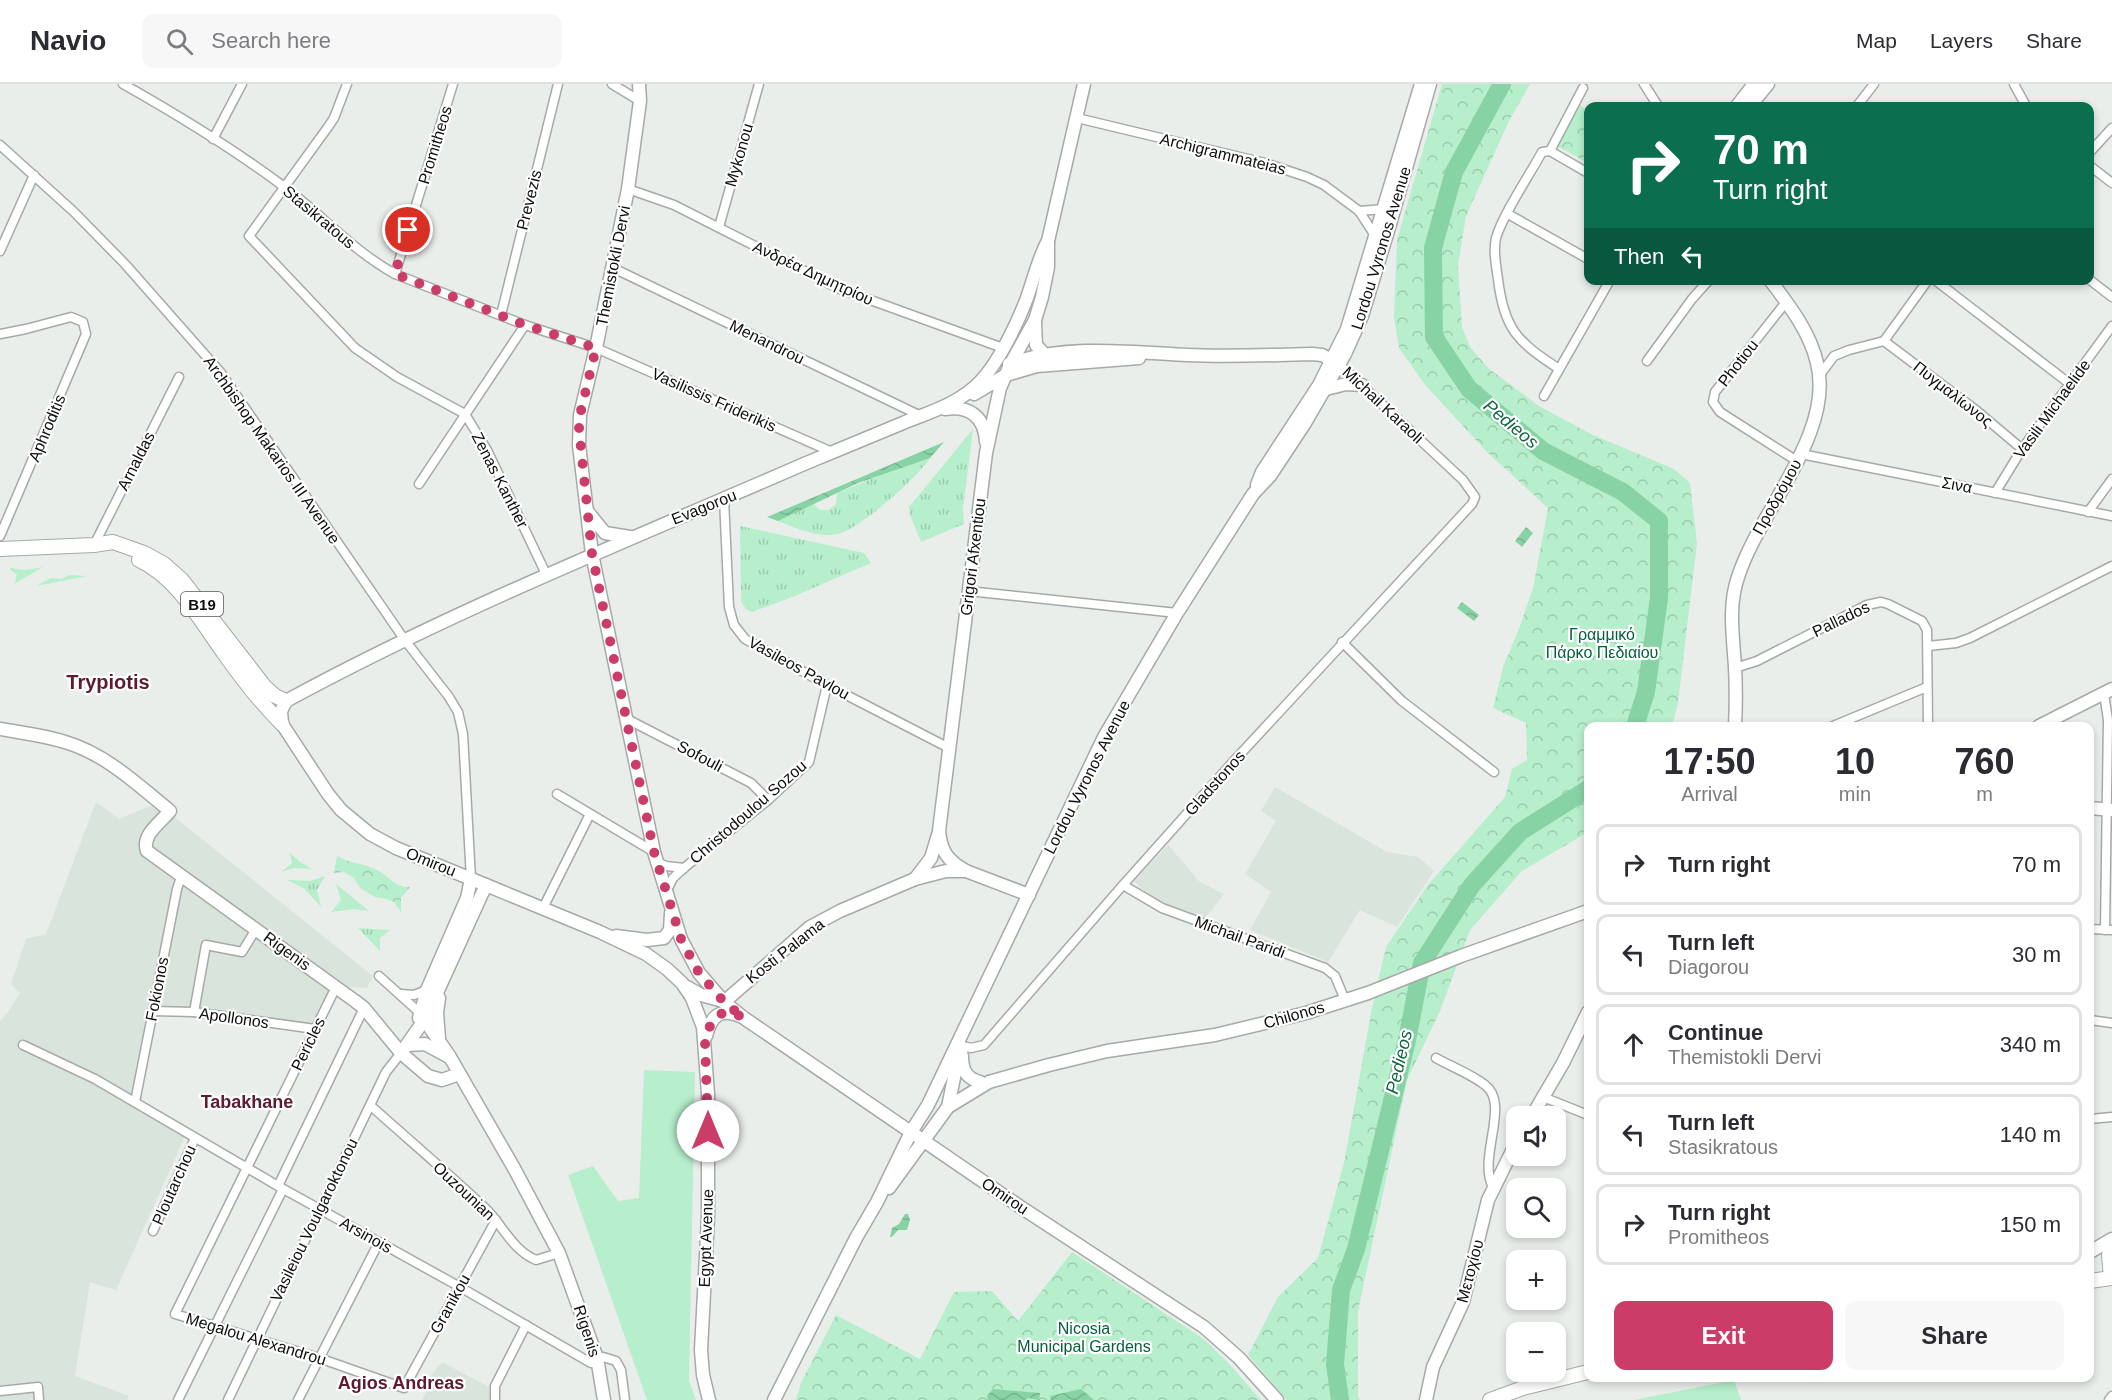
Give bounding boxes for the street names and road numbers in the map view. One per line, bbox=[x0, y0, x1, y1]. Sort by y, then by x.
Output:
street label: Promitheos bbox=[415, 104, 455, 186]
street label: Mykonou bbox=[722, 121, 756, 189]
street label: Archigrammateias bbox=[1158, 130, 1288, 178]
street label: Lordou Vyronos Avenue bbox=[1348, 164, 1414, 332]
street label: Prevezis bbox=[513, 168, 545, 232]
street label: Stasikratous bbox=[280, 182, 358, 252]
street label: Themistokli Dervi bbox=[593, 204, 633, 328]
street label: Ανδρέα Δημητρίου bbox=[750, 238, 876, 308]
street label: Menandrou bbox=[727, 317, 807, 367]
street label: Photiou bbox=[1715, 336, 1761, 390]
street label: Archbishop Makarios III Avenue bbox=[201, 353, 343, 547]
street label: Vasili Michaelide bbox=[2010, 356, 2094, 462]
street label: Πυγμαλίωνος bbox=[1910, 358, 1996, 430]
street label: Michail Karaoli bbox=[1339, 363, 1427, 447]
street label: Vasilissis Friderikis bbox=[649, 365, 779, 435]
street label: Aphroditis bbox=[25, 392, 69, 464]
street label: Arnaldas bbox=[114, 429, 158, 493]
street label: Zenas Kanther bbox=[469, 429, 532, 531]
street label: Προδρόμου bbox=[1749, 456, 1805, 538]
street label: Σινα bbox=[1940, 474, 1974, 496]
street label: Evagorou bbox=[669, 486, 739, 528]
street label: Grigori Afxentiou bbox=[957, 497, 989, 617]
road number: B19 bbox=[181, 592, 223, 616]
street label: Pallados bbox=[1810, 598, 1872, 640]
street label: Vasileos Pavlou bbox=[746, 633, 852, 703]
street label: Lordou Vyronos Avenue bbox=[1041, 697, 1133, 857]
street label: Sofouli bbox=[674, 737, 726, 775]
street label: Gladstonos bbox=[1182, 747, 1248, 819]
street label: Christodoulou Sozou bbox=[686, 757, 810, 867]
street label: Omirou bbox=[403, 844, 459, 880]
street label: Michail Paridi bbox=[1192, 913, 1288, 961]
street label: Kosti Palama bbox=[743, 915, 827, 987]
street label: Rigenis bbox=[260, 928, 314, 974]
street label: Fokionos bbox=[142, 956, 172, 1022]
street label: Chilonos bbox=[1262, 998, 1326, 1032]
street label: Apollonos bbox=[198, 1005, 270, 1031]
street label: Pericles bbox=[288, 1015, 328, 1073]
street label: Vasileiou Voulgaroktonou bbox=[267, 1136, 361, 1304]
street label: Ploutarchou bbox=[149, 1143, 199, 1227]
street label: Ouzounian bbox=[430, 1158, 498, 1224]
street label: Omirou bbox=[979, 1174, 1031, 1218]
street label: Egypt Avenue bbox=[696, 1188, 716, 1287]
street label: Arsinois bbox=[337, 1214, 395, 1256]
street label: Μετοχίου bbox=[1453, 1238, 1487, 1304]
street label: Granikou bbox=[427, 1271, 473, 1337]
street label: Rigenis bbox=[571, 1303, 603, 1359]
street label: Megalou Alexandrou bbox=[184, 1310, 328, 1368]

